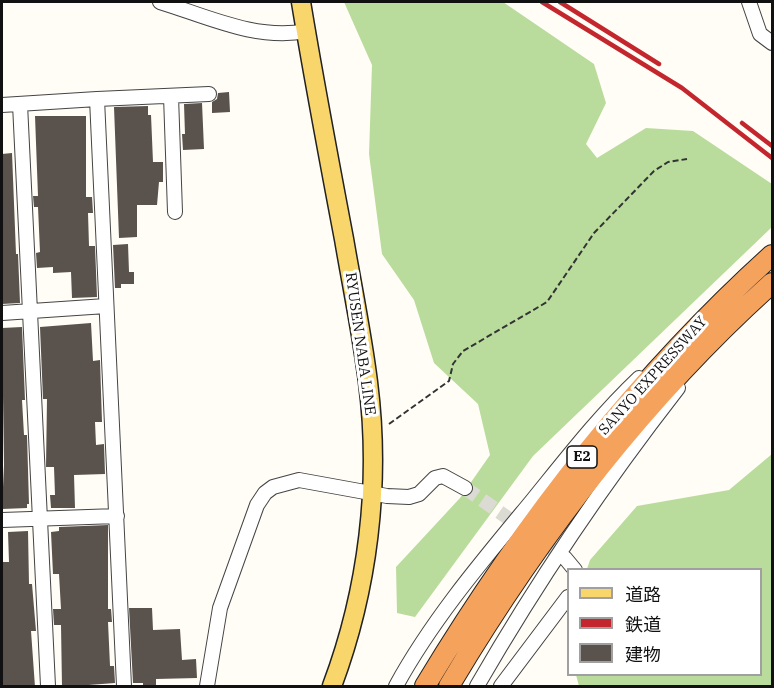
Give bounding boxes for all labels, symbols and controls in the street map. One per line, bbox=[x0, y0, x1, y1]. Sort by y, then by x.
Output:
street label: RYUSEN NABA LINE bbox=[341, 271, 379, 417]
street label: SANYO EXPRESSWAY bbox=[595, 313, 711, 439]
road number: E2 bbox=[567, 446, 597, 468]
legend bbox=[567, 568, 762, 676]
text: 道路 bbox=[625, 583, 661, 606]
text: 鉄道 bbox=[625, 613, 661, 636]
text: 建物 bbox=[625, 643, 661, 666]

